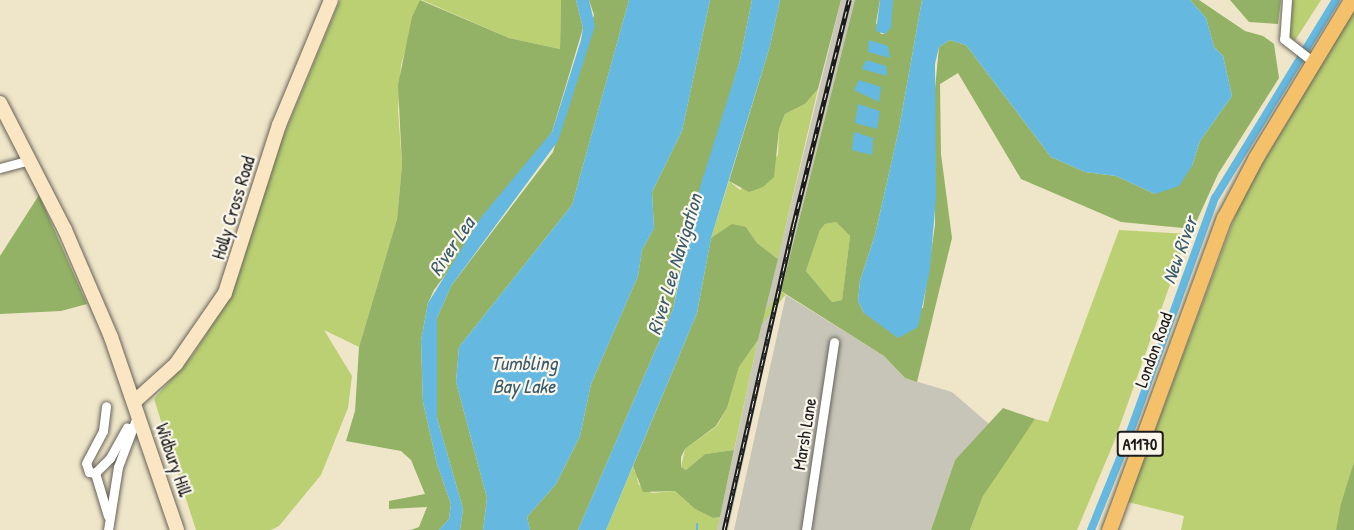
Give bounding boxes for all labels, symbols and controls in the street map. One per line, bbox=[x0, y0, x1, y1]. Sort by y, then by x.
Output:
street label: Holly Cross Road bbox=[208, 154, 260, 262]
water label: River Lee Navigation bbox=[641, 191, 707, 337]
water label: River Lea bbox=[423, 212, 479, 280]
water label: New River bbox=[1156, 213, 1202, 287]
street label: London Road bbox=[1130, 310, 1178, 390]
water label: Tumbling Bay Lake bbox=[491, 350, 557, 397]
street label: Marsh Lane bbox=[789, 397, 821, 471]
street label: Widbury Hill bbox=[150, 421, 196, 499]
road number: A1170 bbox=[1116, 431, 1164, 457]

